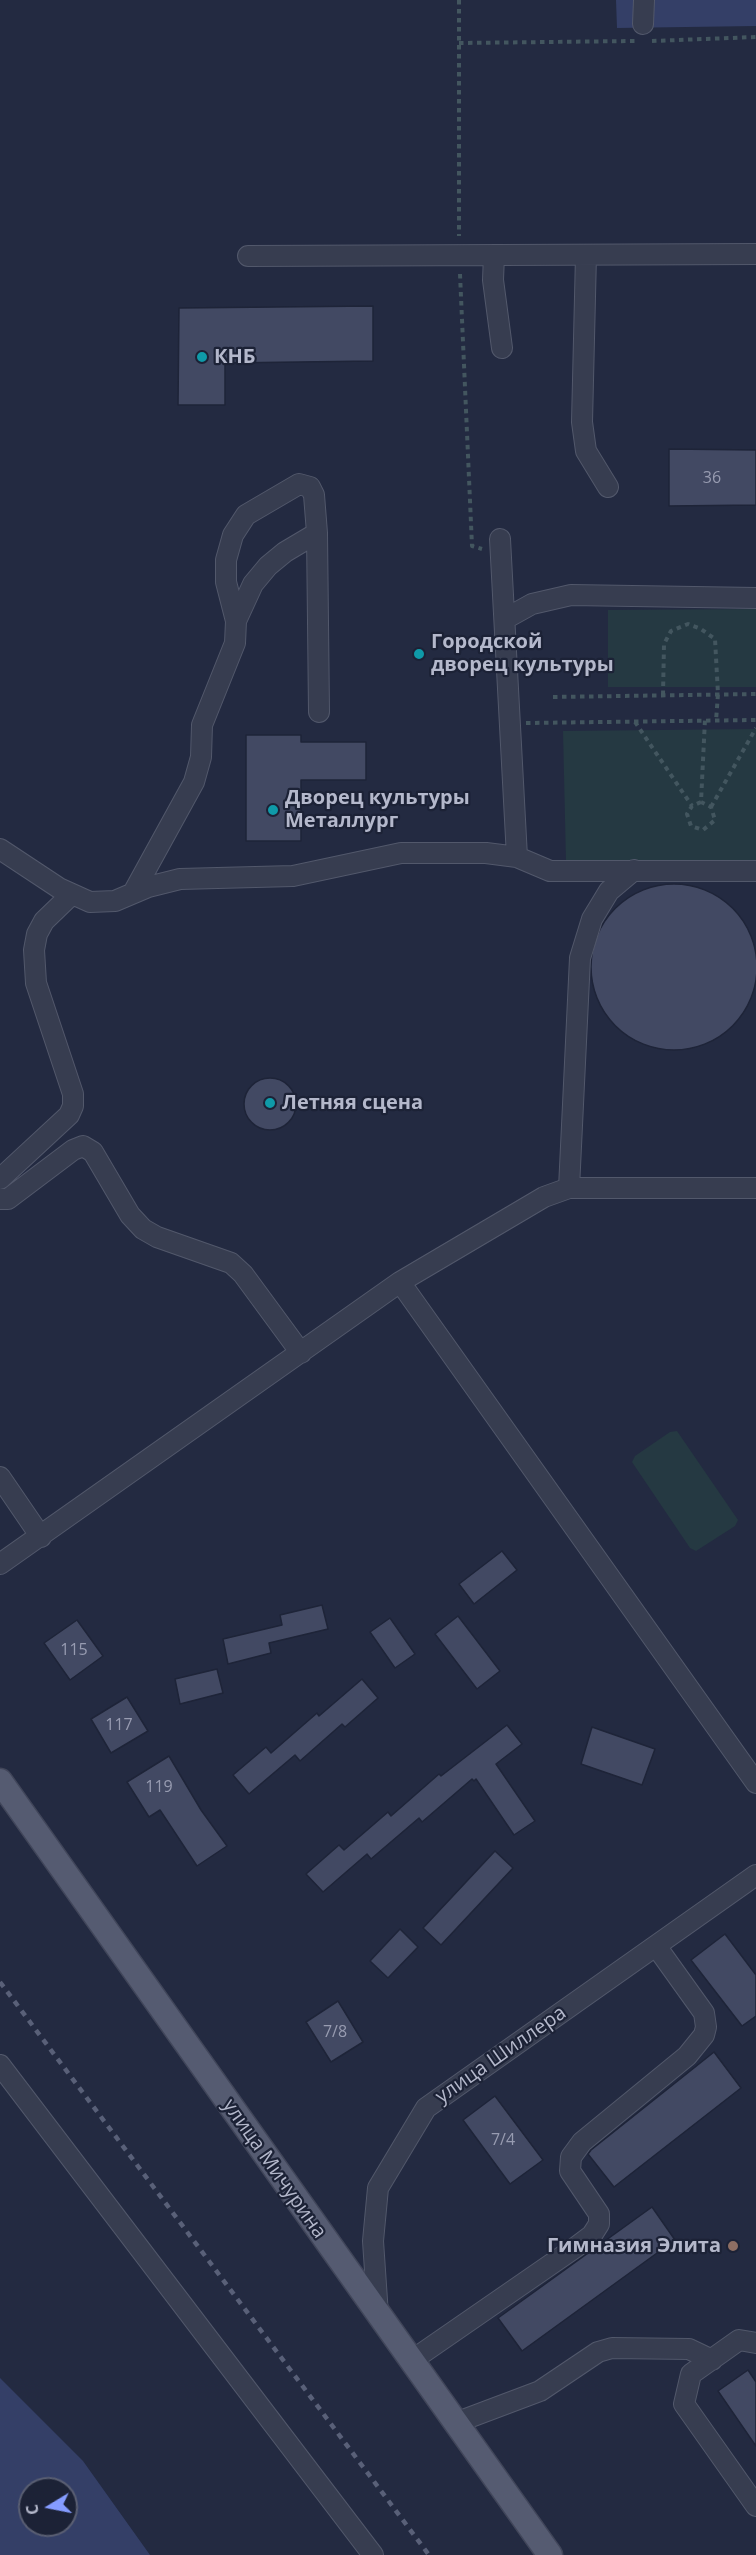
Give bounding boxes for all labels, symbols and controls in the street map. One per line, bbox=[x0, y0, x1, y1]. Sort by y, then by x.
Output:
place label: КНБ bbox=[214, 345, 256, 369]
marker: КНБ bbox=[195, 350, 209, 364]
house number: 36 bbox=[703, 468, 721, 488]
place label: Городской дворец культуры bbox=[431, 630, 614, 677]
marker: Городской дворец культуры bbox=[412, 647, 426, 661]
place label: Дворец культуры Металлург bbox=[285, 786, 470, 833]
marker: Дворец культуры Металлург bbox=[266, 803, 280, 817]
place label: Летняя сцена bbox=[282, 1091, 423, 1115]
marker: Летняя сцена bbox=[263, 1096, 277, 1110]
house number: 115 bbox=[60, 1640, 88, 1660]
house number: 117 bbox=[105, 1715, 133, 1735]
house number: 119 bbox=[145, 1777, 173, 1797]
street label: улица Шиллера bbox=[431, 2001, 571, 2109]
house number: 7/8 bbox=[323, 2022, 347, 2042]
street label: улица Мичурина bbox=[217, 2095, 331, 2243]
house number: 7/4 bbox=[491, 2130, 515, 2150]
place label: Гимназия Элита bbox=[547, 2234, 721, 2258]
marker: Гимназия Элита bbox=[726, 2239, 740, 2253]
north arrow bbox=[18, 2477, 78, 2537]
text: С bbox=[21, 2503, 44, 2517]

